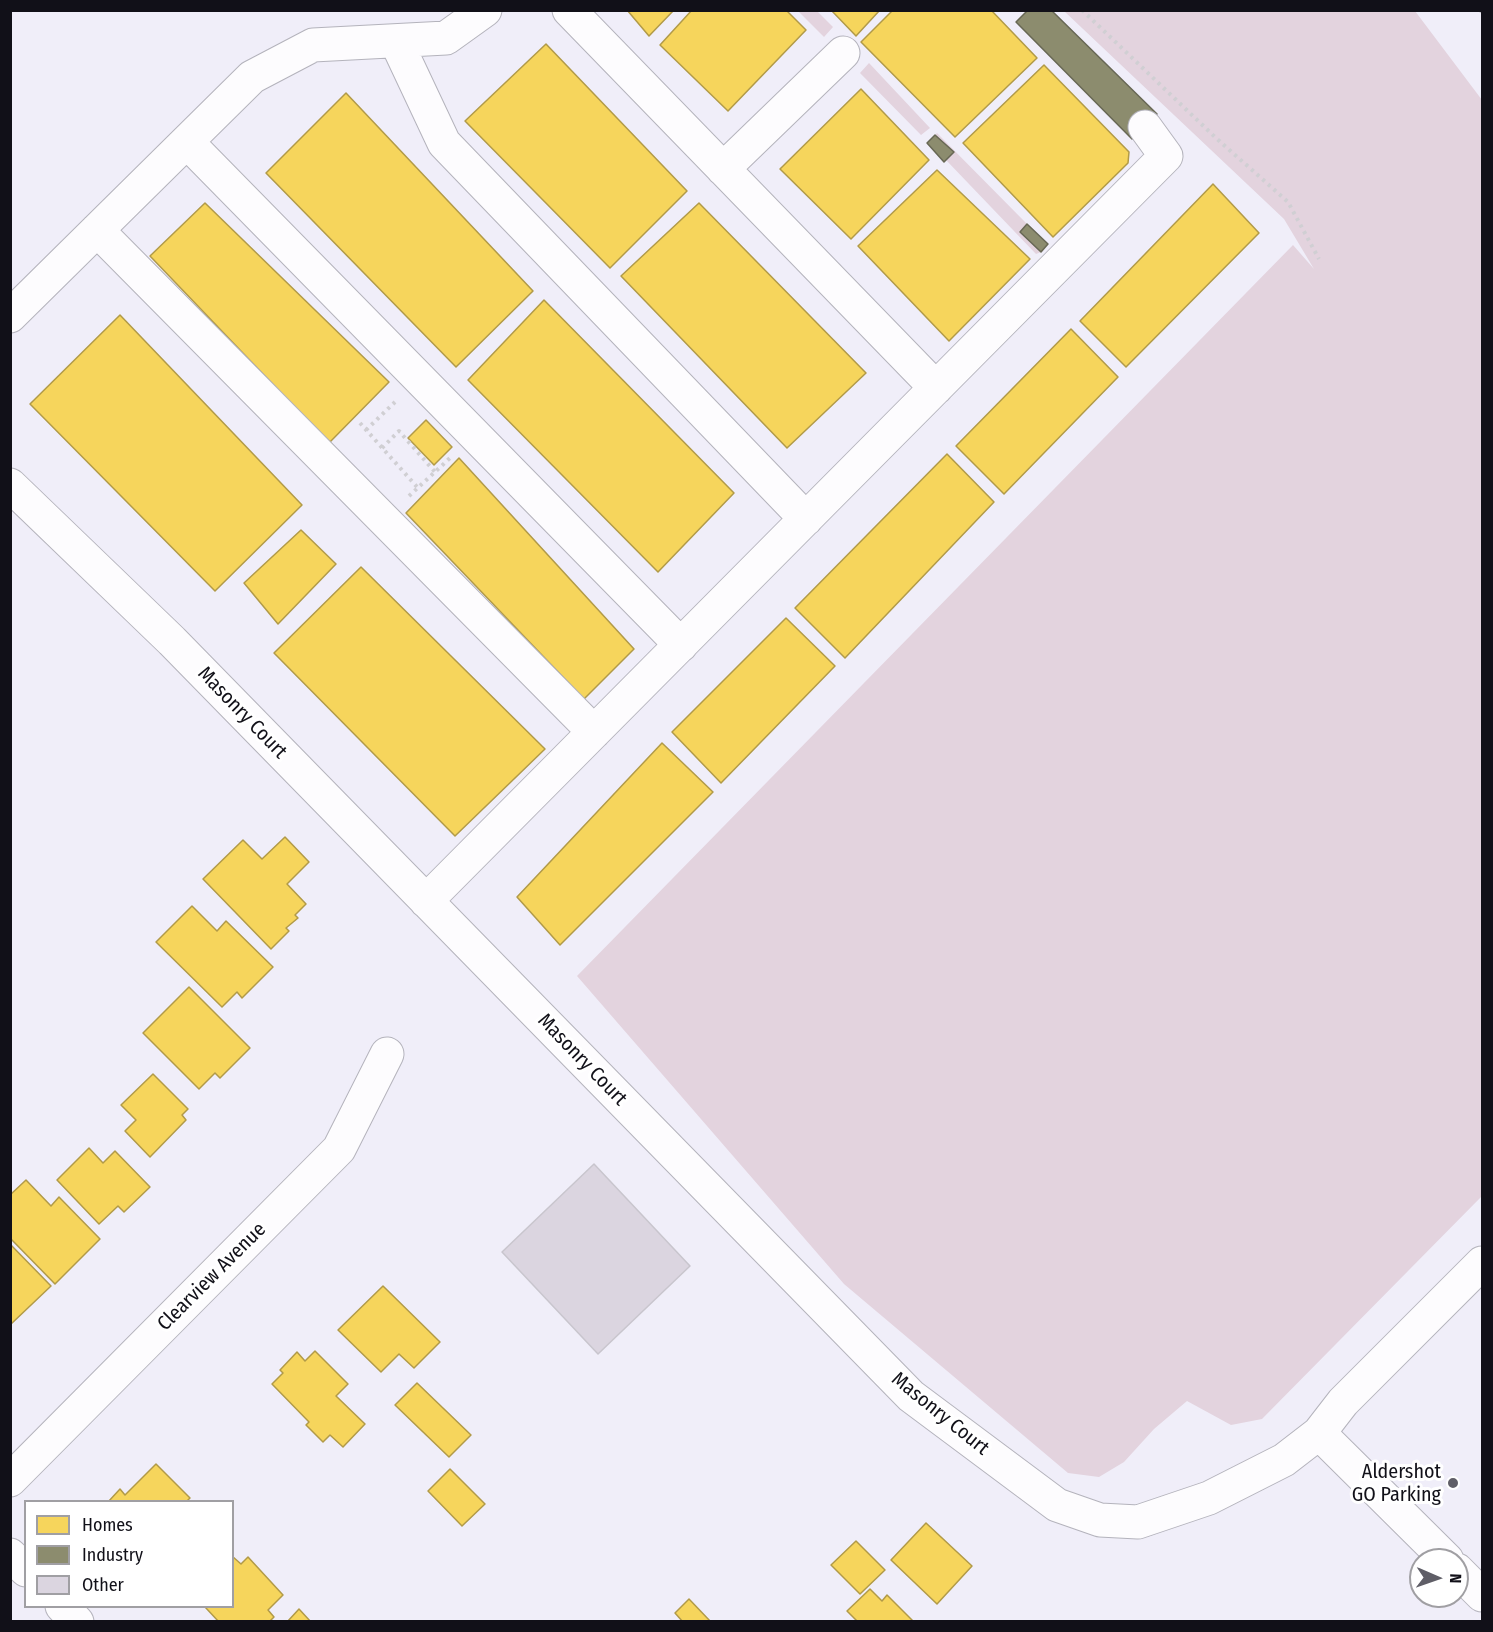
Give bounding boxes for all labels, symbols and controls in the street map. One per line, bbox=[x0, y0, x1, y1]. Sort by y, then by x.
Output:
street label: Masonry Court bbox=[192, 662, 292, 764]
street label: Masonry Court bbox=[532, 1009, 632, 1111]
street label: Clearview Avenue bbox=[153, 1218, 271, 1336]
street label: Masonry Court bbox=[886, 1367, 994, 1461]
place label: Aldershot GO Parking bbox=[1352, 1460, 1441, 1507]
marker: Aldershot GO Parking bbox=[1446, 1476, 1460, 1490]
legend bbox=[24, 1500, 234, 1608]
text: Homes bbox=[82, 1514, 133, 1536]
text: Industry bbox=[82, 1544, 143, 1566]
north arrow bbox=[1409, 1548, 1469, 1608]
text: N bbox=[1446, 1573, 1465, 1584]
text: Other bbox=[82, 1574, 124, 1596]

